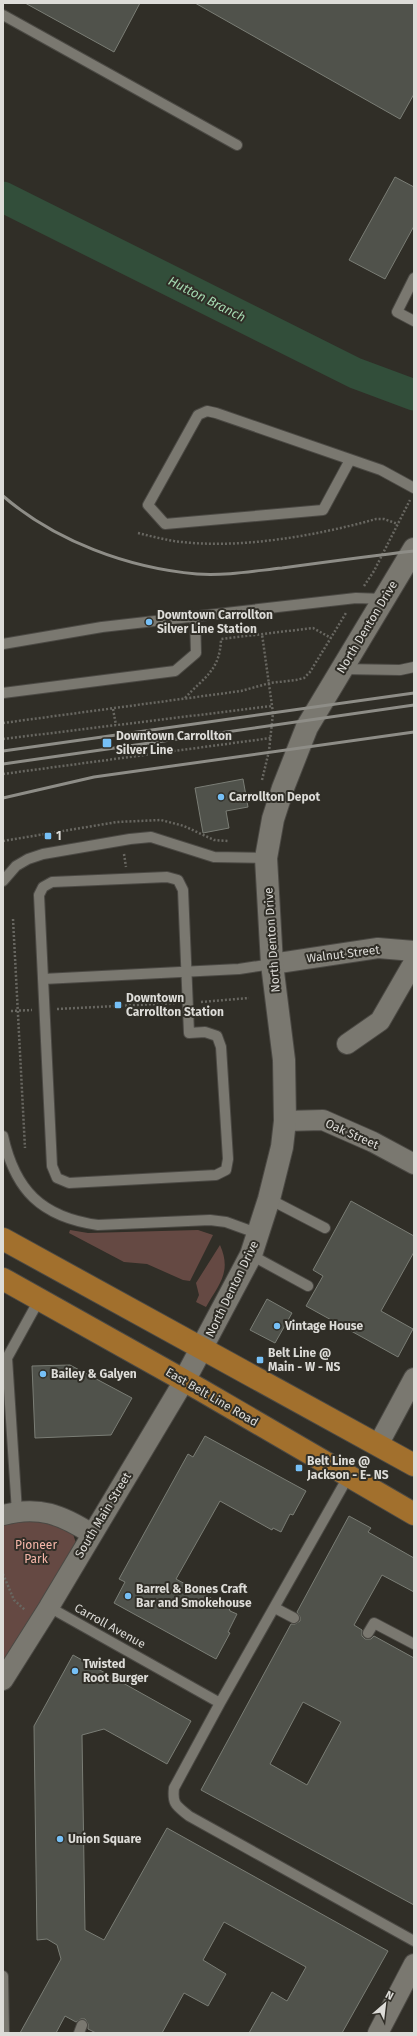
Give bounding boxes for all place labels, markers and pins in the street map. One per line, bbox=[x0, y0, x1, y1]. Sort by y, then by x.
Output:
place label: Downtown Carrollton Silver Line Station bbox=[157, 608, 273, 636]
marker: Downtown Carrollton Silver Line Station bbox=[144, 617, 154, 627]
place label: Downtown Carrollton Silver Line bbox=[116, 729, 232, 757]
marker: Downtown Carrollton Silver Line bbox=[101, 737, 113, 749]
place label: Carrollton Depot bbox=[229, 790, 321, 804]
marker: Carrollton Depot bbox=[216, 792, 226, 802]
place label: 1 bbox=[56, 829, 62, 843]
marker: 1 bbox=[43, 831, 53, 841]
place label: Downtown Carrollton Station bbox=[126, 991, 224, 1019]
marker: Downtown Carrollton Station bbox=[113, 1000, 123, 1010]
place label: Vintage House bbox=[284, 1319, 364, 1333]
marker: Vintage House bbox=[272, 1321, 282, 1331]
place label: Belt Line @ Main - W - NS bbox=[268, 1346, 341, 1374]
marker: Belt Line @ Main - W - NS bbox=[255, 1355, 265, 1365]
place label: Bailey & Galyen bbox=[51, 1367, 137, 1381]
marker: Bailey & Galyen bbox=[38, 1369, 48, 1379]
place label: Belt Line @ Jackson - E- NS bbox=[306, 1454, 389, 1482]
marker: Belt Line @ Jackson - E- NS bbox=[294, 1463, 304, 1473]
place label: Barrel & Bones Craft Bar and Smokehouse bbox=[136, 1582, 252, 1610]
marker: Barrel & Bones Craft Bar and Smokehouse bbox=[123, 1591, 133, 1601]
place label: Twisted Root Burger bbox=[83, 1657, 149, 1685]
marker: Twisted Root Burger bbox=[70, 1666, 80, 1676]
place label: Union Square bbox=[68, 1832, 142, 1846]
marker: Union Square bbox=[55, 1834, 65, 1844]

